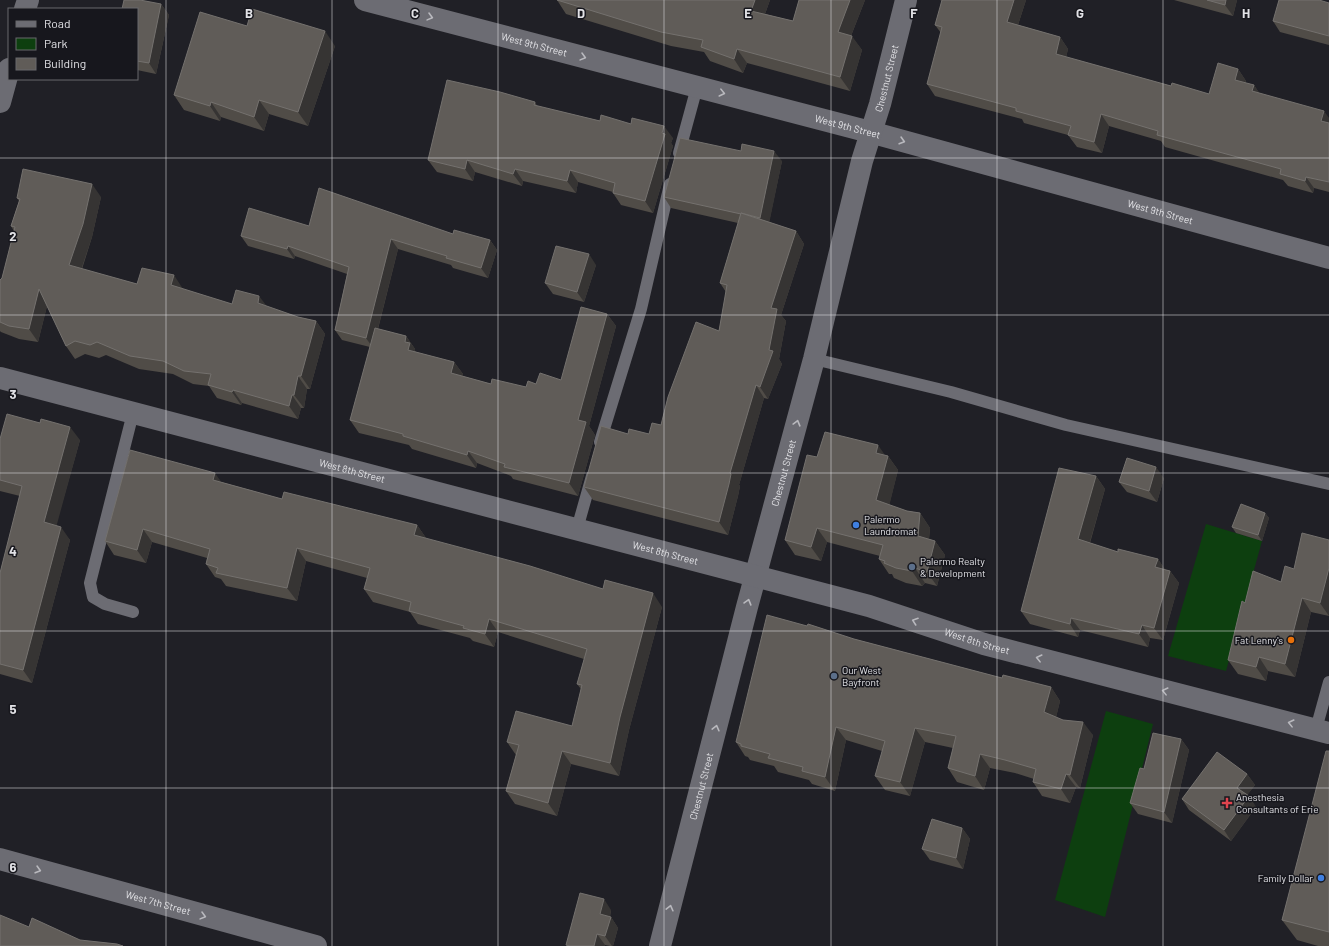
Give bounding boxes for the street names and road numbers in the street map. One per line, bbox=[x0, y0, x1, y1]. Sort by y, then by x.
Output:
street label: West 9th Street bbox=[500, 30, 569, 59]
street label: Chestnut Street bbox=[872, 43, 901, 113]
street label: West 9th Street bbox=[814, 112, 882, 141]
street label: West 9th Street bbox=[1126, 197, 1195, 227]
street label: Chestnut Street bbox=[768, 438, 798, 508]
street label: West 8th Street bbox=[318, 456, 387, 485]
street label: West 8th Street bbox=[631, 538, 700, 567]
street label: West 8th Street bbox=[943, 625, 1011, 656]
street label: Chestnut Street bbox=[687, 751, 715, 821]
street label: West 7th Street bbox=[124, 888, 192, 917]

